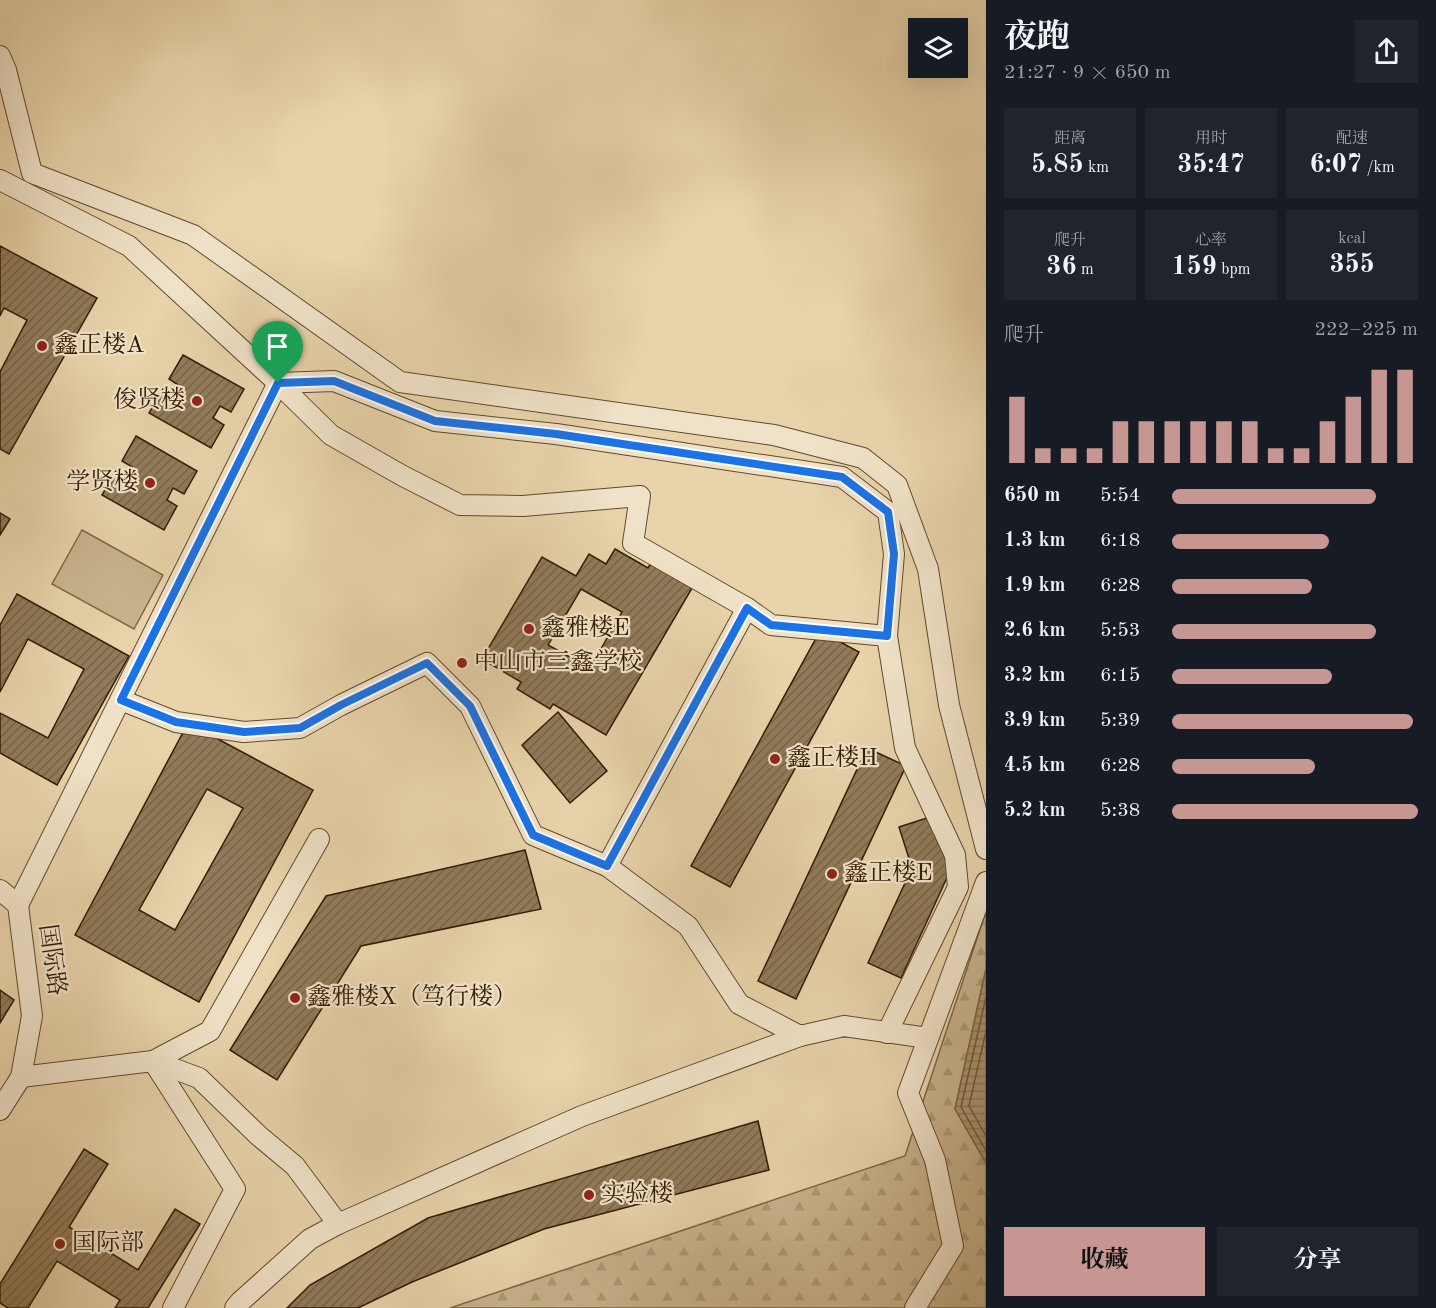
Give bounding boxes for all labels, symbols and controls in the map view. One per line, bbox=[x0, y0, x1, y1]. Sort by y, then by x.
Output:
map controls bbox=[908, 18, 968, 78]
button: layers bbox=[908, 18, 968, 78]
button: share bbox=[1355, 20, 1418, 83]
text: 夜跑 bbox=[1004, 22, 1070, 55]
text: 21:27 · 9 × 650 m bbox=[1004, 63, 1171, 83]
text: 距离 bbox=[1054, 131, 1086, 147]
text: 用时 bbox=[1195, 131, 1227, 147]
text: 配速 bbox=[1336, 131, 1368, 147]
text: 5.85 bbox=[1031, 152, 1084, 178]
text: 35:47 bbox=[1177, 152, 1245, 178]
text: 6:07 bbox=[1309, 152, 1362, 178]
text: km bbox=[1084, 160, 1109, 176]
text: /km bbox=[1362, 160, 1395, 176]
text: kcal bbox=[1338, 231, 1366, 247]
text: 爬升 bbox=[1054, 233, 1086, 249]
text: 心率 bbox=[1195, 233, 1227, 249]
text: 355 bbox=[1329, 252, 1375, 278]
text: 36 bbox=[1046, 254, 1076, 280]
text: 159 bbox=[1172, 254, 1217, 280]
text: m bbox=[1076, 262, 1094, 278]
text: bpm bbox=[1217, 262, 1250, 278]
text: 222–225 m bbox=[1315, 320, 1418, 340]
pin bbox=[252, 321, 303, 383]
text: 爬升 bbox=[1004, 326, 1044, 346]
icon: arrive bbox=[261, 330, 294, 363]
place label: 鑫正楼A bbox=[54, 331, 144, 358]
marker: 鑫正楼A bbox=[35, 339, 49, 353]
place label: 俊贤楼 bbox=[113, 386, 185, 413]
marker: 俊贤楼 bbox=[190, 394, 204, 408]
place label: 学贤楼 bbox=[66, 468, 138, 495]
marker: 学贤楼 bbox=[143, 476, 157, 490]
text: 650 m bbox=[1004, 486, 1060, 506]
text: 5:54 bbox=[1100, 486, 1140, 506]
text: 1.3 km bbox=[1004, 531, 1066, 551]
text: 6:18 bbox=[1100, 531, 1140, 551]
text: 1.9 km bbox=[1004, 576, 1066, 596]
text: 6:28 bbox=[1100, 576, 1140, 596]
place label: 鑫雅楼E bbox=[541, 614, 630, 641]
text: 2.6 km bbox=[1004, 621, 1066, 641]
text: 5:53 bbox=[1100, 621, 1140, 641]
marker: 鑫雅楼E bbox=[522, 622, 536, 636]
place label: 中山市三鑫学校 bbox=[474, 648, 642, 675]
marker: 中山市三鑫学校 bbox=[455, 656, 469, 670]
text: 3.2 km bbox=[1004, 666, 1066, 686]
text: 6:15 bbox=[1100, 666, 1140, 686]
text: 3.9 km bbox=[1004, 711, 1066, 731]
text: 5:39 bbox=[1100, 711, 1140, 731]
place label: 鑫正楼H bbox=[787, 744, 878, 771]
marker: 鑫正楼H bbox=[768, 752, 782, 766]
text: 4.5 km bbox=[1004, 756, 1066, 776]
text: 6:28 bbox=[1100, 756, 1140, 776]
text: 5.2 km bbox=[1004, 801, 1066, 821]
text: 5:38 bbox=[1100, 801, 1140, 821]
place label: 鑫正楼E bbox=[844, 859, 933, 886]
marker: 鑫正楼E bbox=[825, 867, 839, 881]
street label: 国际路 bbox=[34, 922, 71, 997]
place label: 鑫雅楼X（笃行楼） bbox=[307, 983, 517, 1010]
marker: 鑫雅楼X（笃行楼） bbox=[288, 991, 302, 1005]
place label: 实验楼 bbox=[601, 1180, 673, 1207]
marker: 实验楼 bbox=[582, 1188, 596, 1202]
button: 收藏 bbox=[1004, 1227, 1205, 1296]
button: 分享 bbox=[1217, 1227, 1418, 1296]
place label: 国际部 bbox=[72, 1229, 144, 1256]
marker: 国际部 bbox=[53, 1237, 67, 1251]

